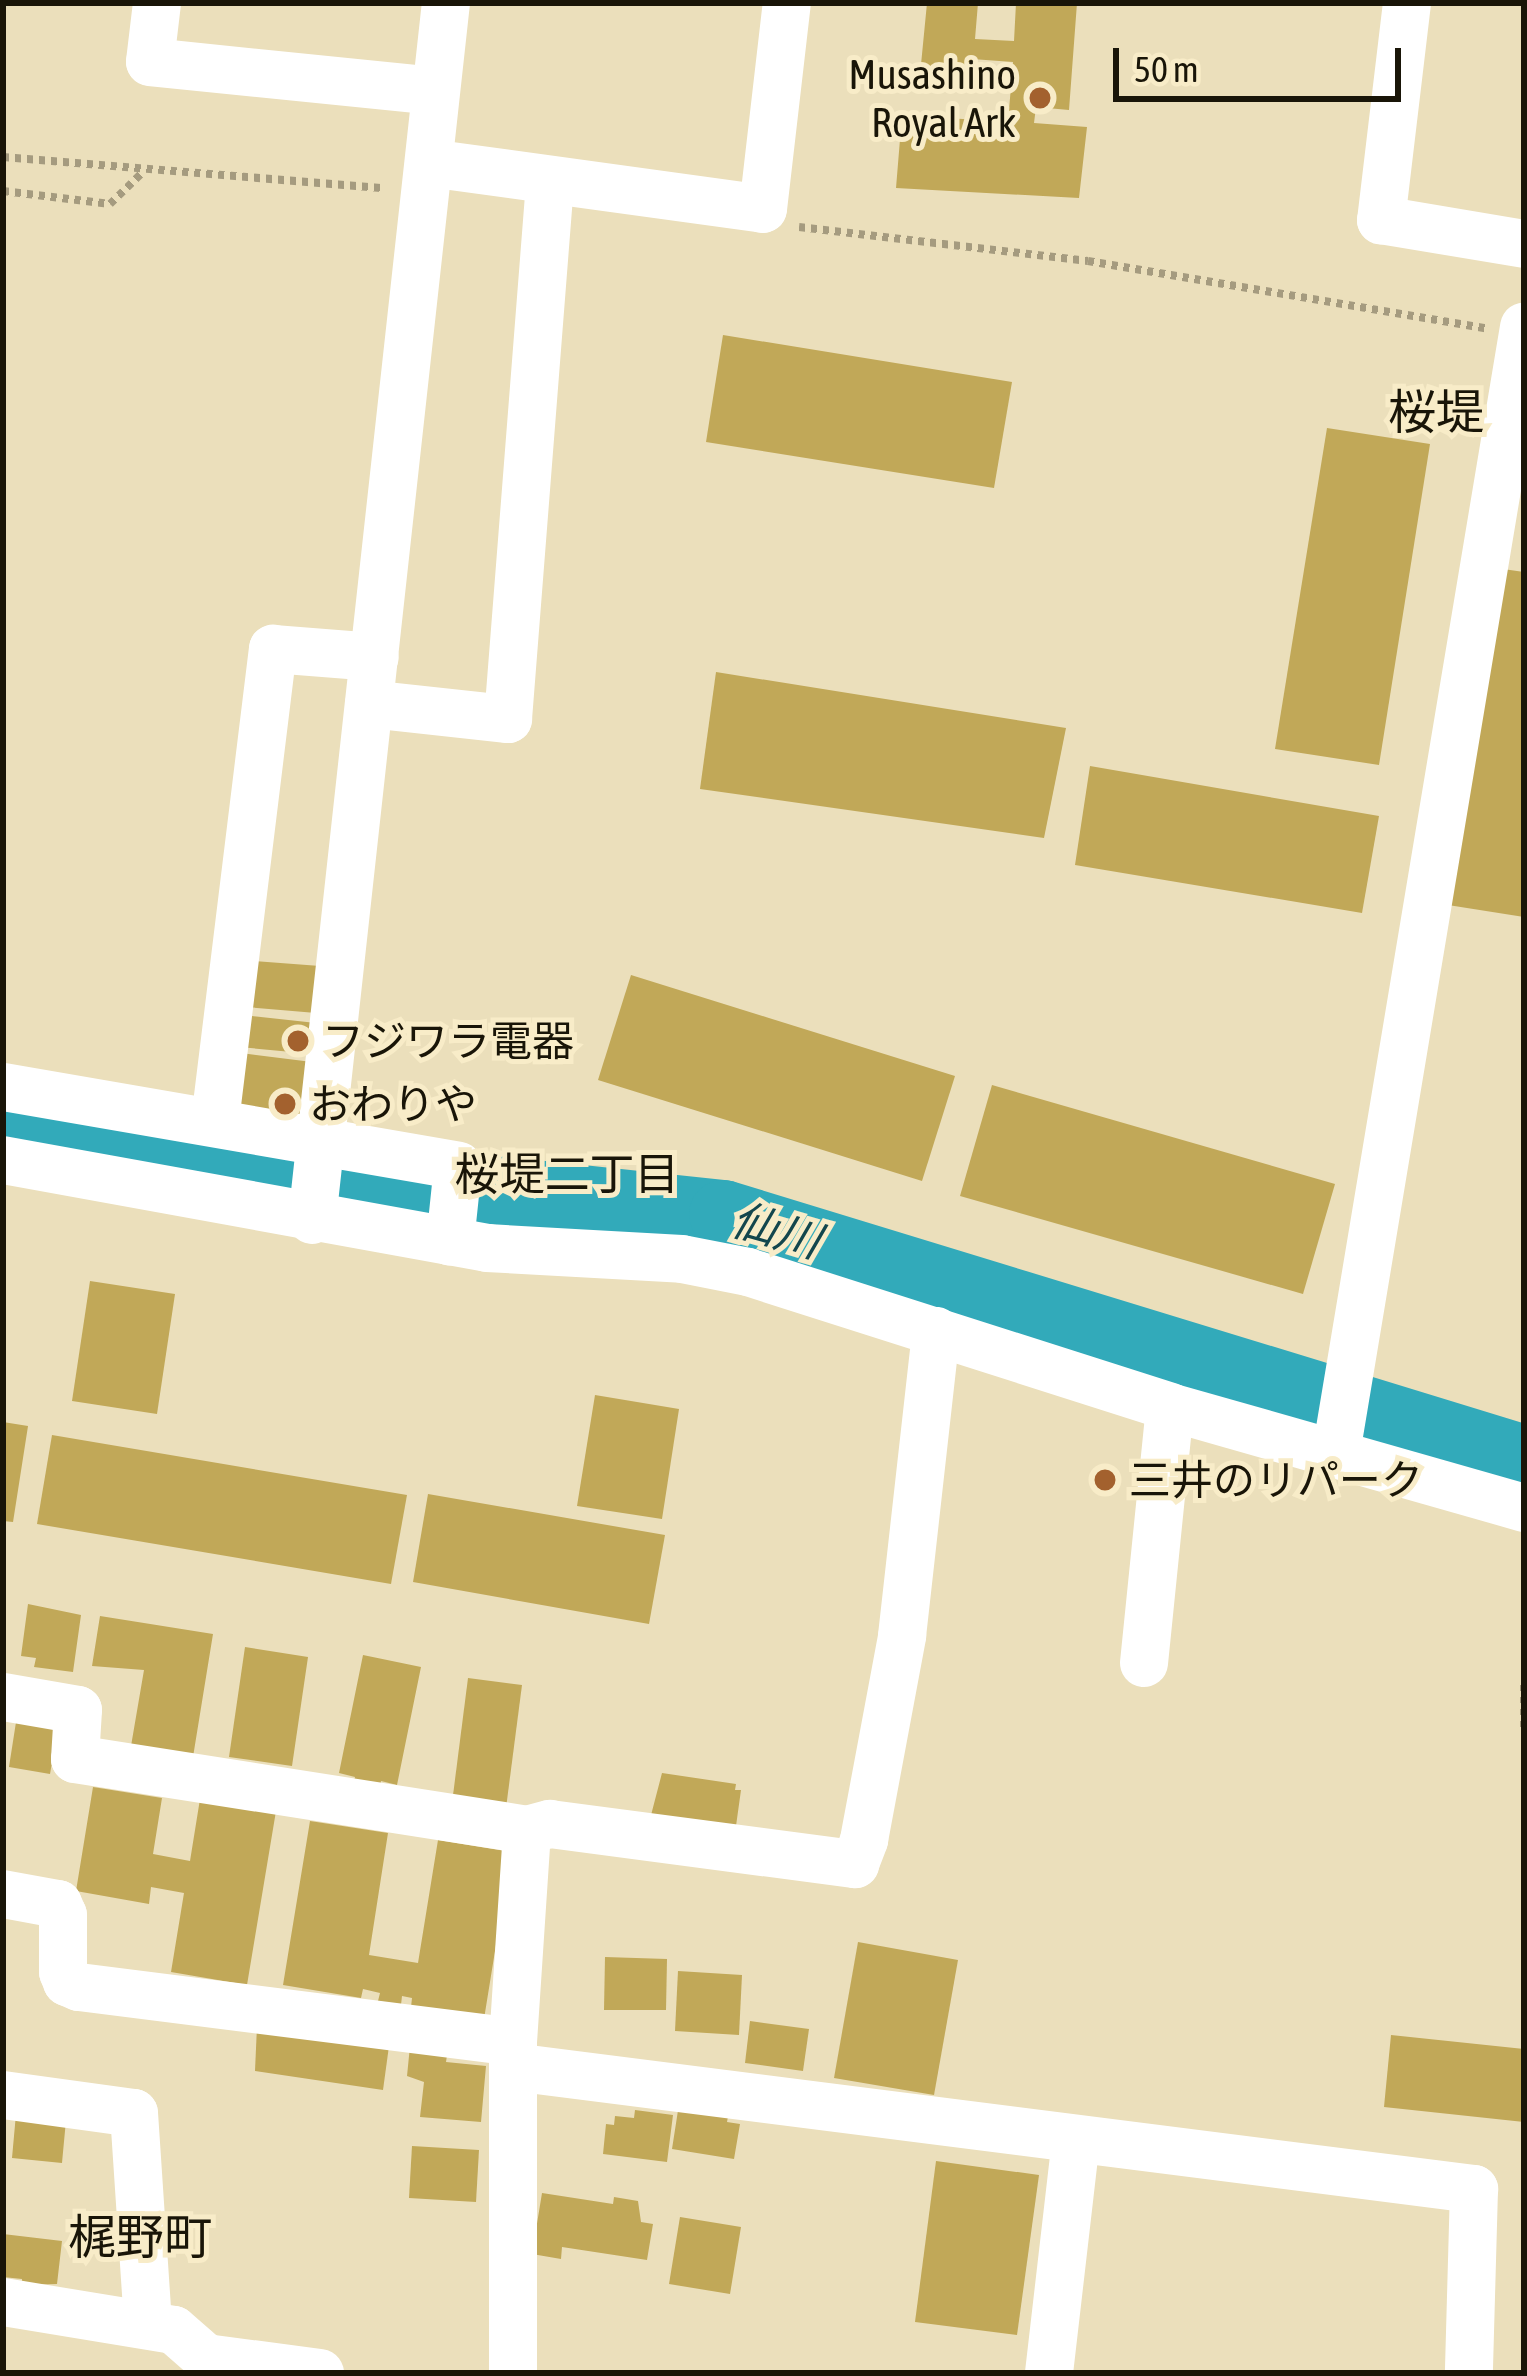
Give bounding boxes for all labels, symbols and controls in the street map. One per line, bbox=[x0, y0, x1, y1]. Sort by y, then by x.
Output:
scale bar bbox=[1119, 24, 1407, 98]
text: 50 m bbox=[1134, 48, 1199, 90]
place label: Musashino Royal Ark bbox=[848, 49, 1016, 148]
marker: Musashino Royal Ark bbox=[1027, 85, 1053, 111]
district label: 桜堤 bbox=[1388, 383, 1484, 441]
place label: フジワラ電器 bbox=[322, 1016, 574, 1066]
marker: フジワラ電器 bbox=[285, 1028, 311, 1054]
place label: おわりや bbox=[309, 1079, 477, 1129]
marker: おわりや bbox=[272, 1091, 298, 1117]
district label: 桜堤二丁目 bbox=[455, 1148, 679, 1202]
water label: 仙川 bbox=[725, 1193, 827, 1269]
place label: 三井のリパーク bbox=[1129, 1455, 1423, 1505]
marker: 三井のリパーク bbox=[1092, 1467, 1118, 1493]
district label: 梶野町 bbox=[68, 2208, 212, 2266]

